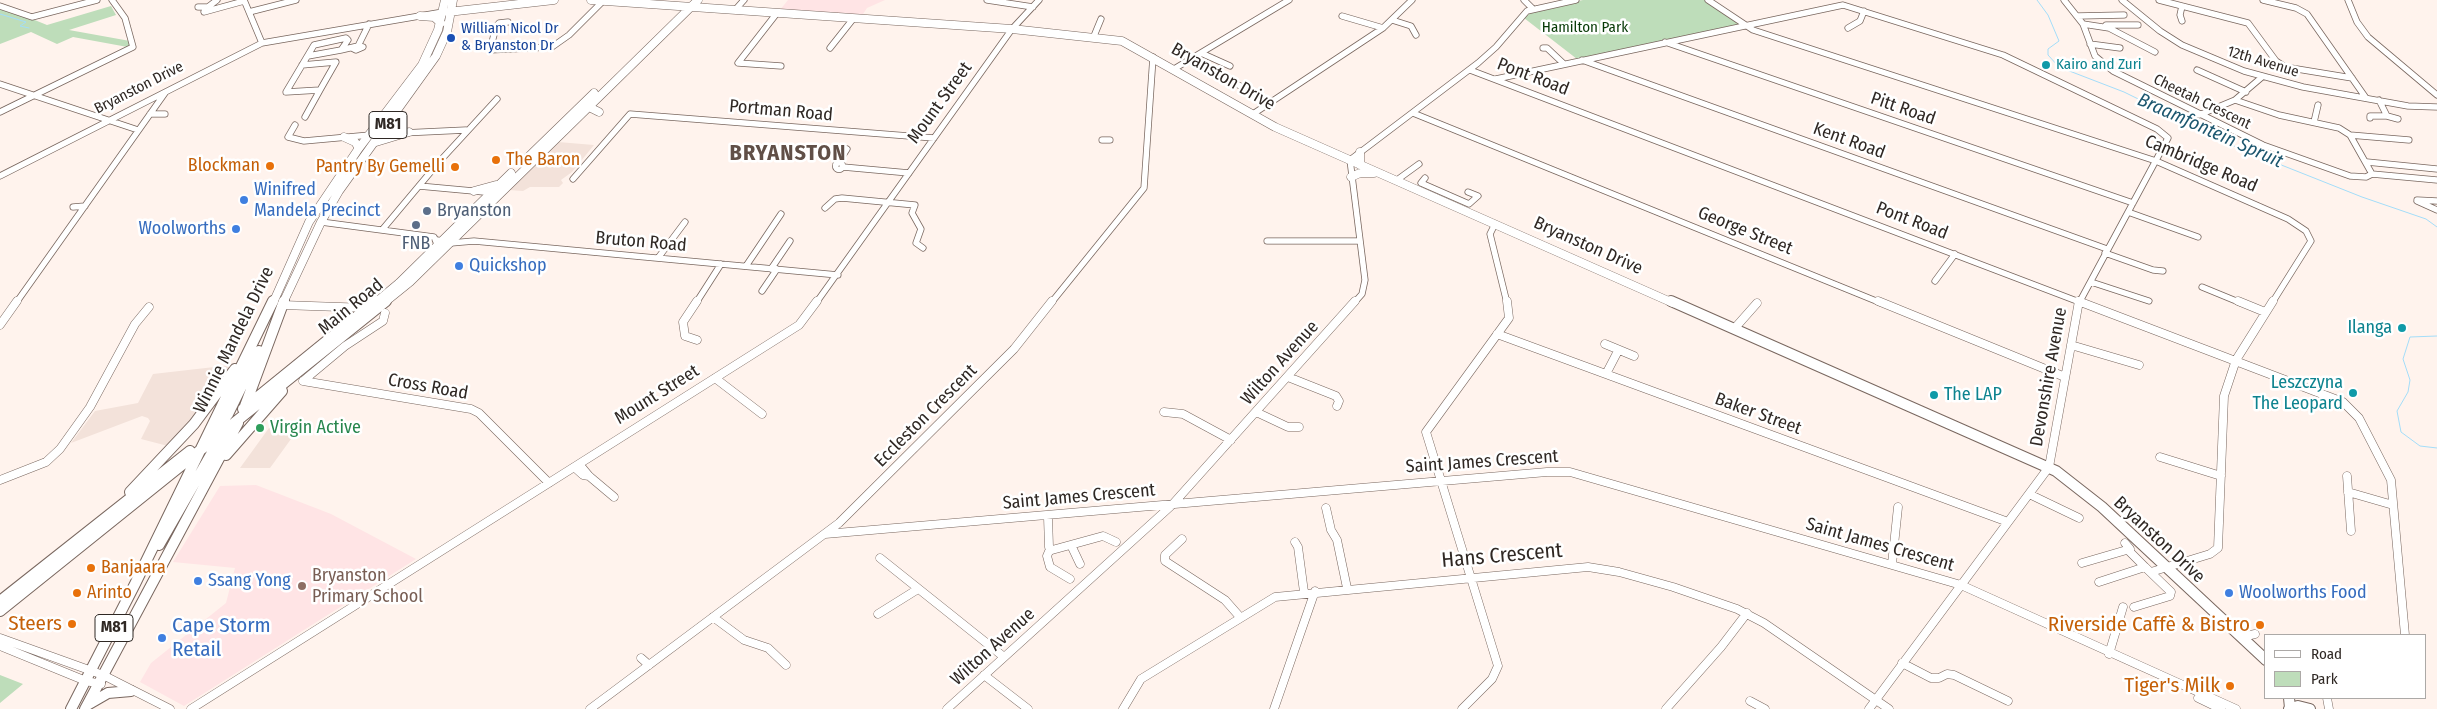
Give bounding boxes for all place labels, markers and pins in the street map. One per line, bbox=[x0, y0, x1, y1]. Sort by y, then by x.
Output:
place label: William Nicol Dr & Bryanston Dr bbox=[461, 20, 558, 55]
marker: William Nicol Dr & Bryanston Dr bbox=[445, 32, 457, 44]
place label: Kairo and Zuri bbox=[2056, 56, 2142, 74]
marker: Kairo and Zuri bbox=[2040, 59, 2052, 71]
place label: The Baron bbox=[506, 149, 580, 171]
marker: The Baron bbox=[490, 154, 502, 166]
place label: Blockman bbox=[188, 155, 260, 177]
place label: Pantry By Gemelli bbox=[316, 156, 445, 178]
marker: Blockman bbox=[264, 160, 276, 172]
marker: Pantry By Gemelli bbox=[449, 161, 461, 173]
place label: Winifred Mandela Precinct bbox=[254, 179, 380, 222]
marker: Winifred Mandela Precinct bbox=[238, 194, 250, 206]
place label: Bryanston bbox=[437, 200, 511, 222]
marker: Bryanston bbox=[421, 205, 433, 217]
place label: Woolworths bbox=[138, 218, 226, 240]
marker: FNB bbox=[410, 219, 422, 231]
marker: Woolworths bbox=[230, 223, 242, 235]
place label: FNB bbox=[402, 233, 430, 255]
place label: Quickshop bbox=[469, 255, 546, 277]
marker: Quickshop bbox=[453, 260, 465, 272]
place label: Ilanga bbox=[2347, 317, 2392, 339]
marker: Ilanga bbox=[2396, 322, 2408, 334]
place label: Leszczyna The Leopard bbox=[2252, 372, 2343, 414]
place label: The LAP bbox=[1944, 384, 2002, 406]
marker: Leszczyna The Leopard bbox=[2347, 387, 2359, 399]
marker: The LAP bbox=[1928, 389, 1940, 401]
place label: Virgin Active bbox=[270, 417, 361, 439]
marker: Virgin Active bbox=[254, 422, 266, 434]
place label: Banjaara bbox=[101, 557, 166, 579]
marker: Banjaara bbox=[85, 562, 97, 574]
place label: Bryanston Primary School bbox=[312, 565, 423, 608]
place label: Ssang Yong bbox=[208, 570, 291, 592]
marker: Ssang Yong bbox=[192, 575, 204, 587]
marker: Bryanston Primary School bbox=[296, 580, 308, 592]
place label: Arinto bbox=[87, 582, 132, 604]
place label: Woolworths Food bbox=[2239, 582, 2367, 604]
marker: Arinto bbox=[71, 587, 83, 599]
marker: Woolworths Food bbox=[2223, 587, 2235, 599]
place label: Steers bbox=[8, 611, 62, 637]
place label: Riverside Caffè & Bistro bbox=[2048, 612, 2250, 638]
place label: Cape Storm Retail bbox=[172, 613, 271, 663]
marker: Steers bbox=[66, 618, 78, 630]
marker: Riverside Caffè & Bistro bbox=[2254, 619, 2266, 631]
marker: Cape Storm Retail bbox=[156, 632, 168, 644]
place label: Tiger's Milk bbox=[2124, 673, 2220, 699]
marker: Tiger's Milk bbox=[2224, 680, 2236, 692]

